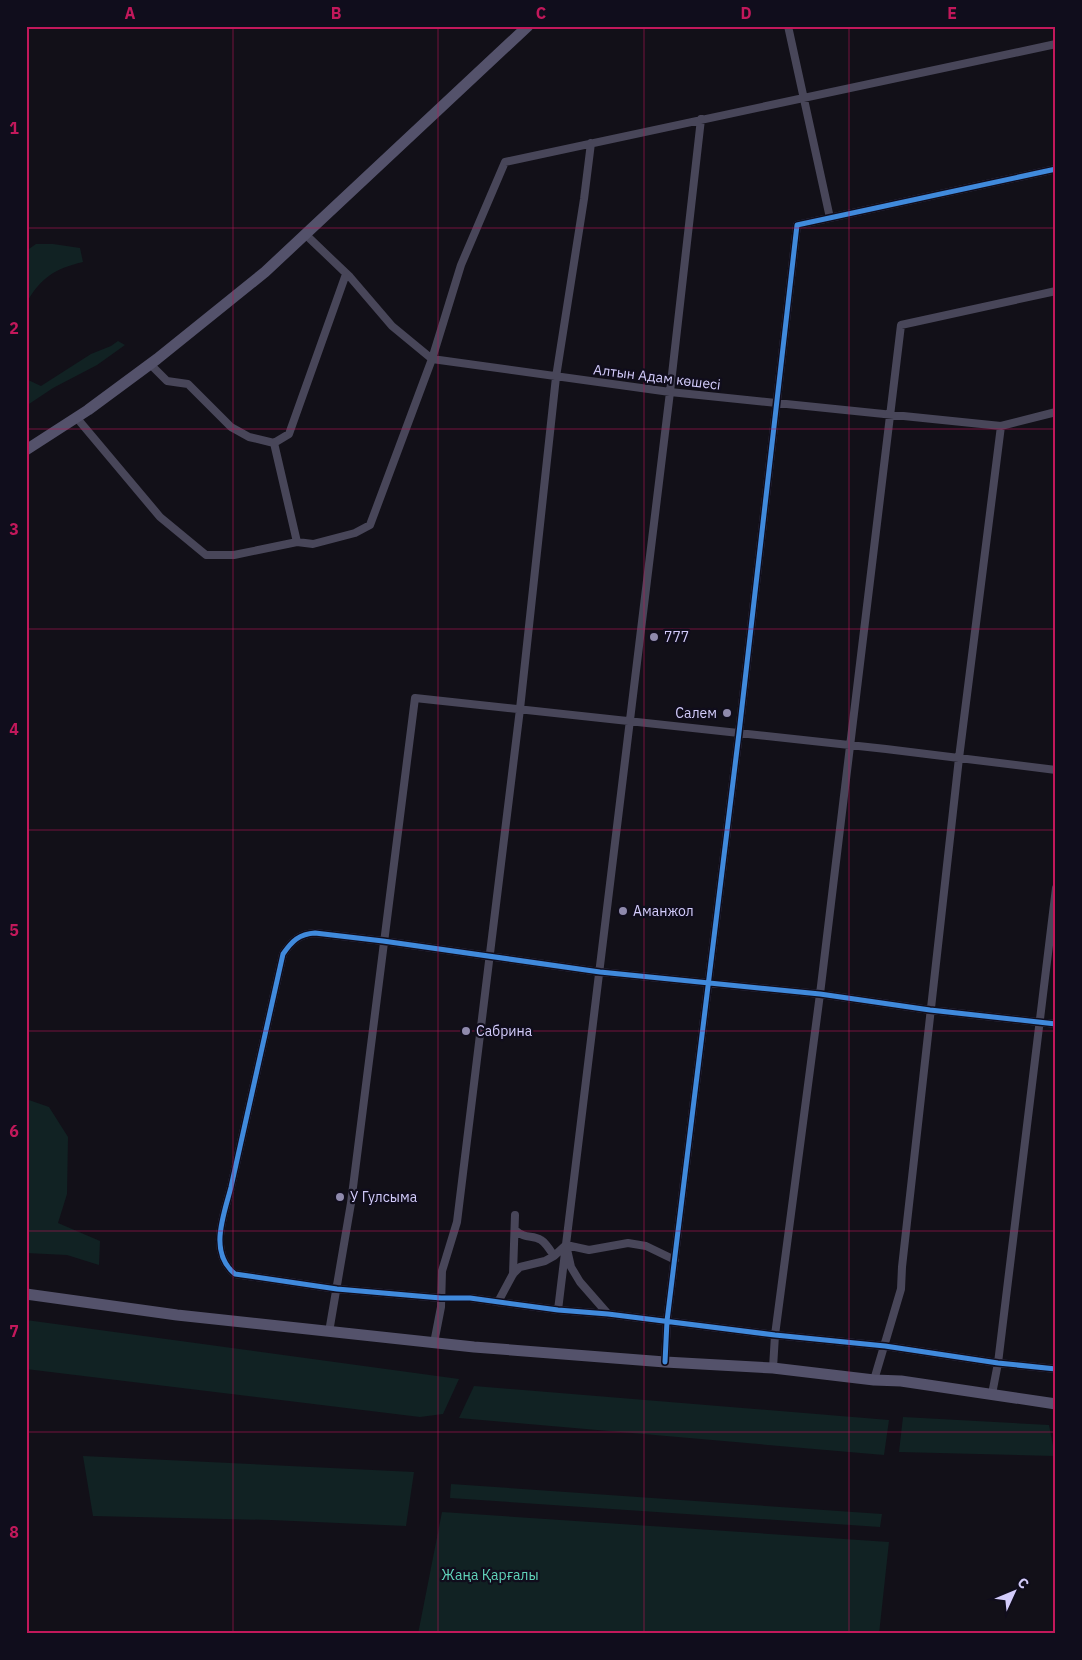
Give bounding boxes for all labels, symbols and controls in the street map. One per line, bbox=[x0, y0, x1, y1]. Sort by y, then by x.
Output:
text: A bbox=[125, 3, 136, 23]
text: B bbox=[331, 3, 342, 23]
text: C bbox=[536, 3, 546, 23]
text: D bbox=[740, 3, 752, 23]
text: E bbox=[947, 3, 957, 23]
text: 1 bbox=[9, 118, 19, 138]
text: 2 bbox=[9, 318, 19, 338]
street label: Алтын Адам көшесі bbox=[592, 360, 722, 394]
text: 3 bbox=[9, 519, 19, 539]
place label: 777 bbox=[664, 628, 689, 646]
marker: 777 bbox=[648, 631, 660, 643]
place label: Салем bbox=[675, 704, 717, 722]
marker: Салем bbox=[721, 707, 733, 719]
text: 4 bbox=[9, 719, 19, 739]
place label: Аманжол bbox=[633, 902, 694, 920]
marker: Аманжол bbox=[617, 905, 629, 917]
text: 5 bbox=[9, 920, 19, 940]
place label: Сабрина bbox=[476, 1022, 533, 1040]
marker: Сабрина bbox=[460, 1025, 472, 1037]
text: 6 bbox=[9, 1121, 19, 1141]
place label: У Гулсыма bbox=[350, 1188, 418, 1206]
marker: У Гулсыма bbox=[334, 1191, 346, 1203]
text: 7 bbox=[9, 1321, 19, 1341]
text: 8 bbox=[9, 1522, 19, 1542]
park label: Жаңа Қарғалы bbox=[441, 1566, 539, 1584]
north arrow bbox=[990, 1568, 1040, 1618]
text: С bbox=[1014, 1573, 1033, 1593]

